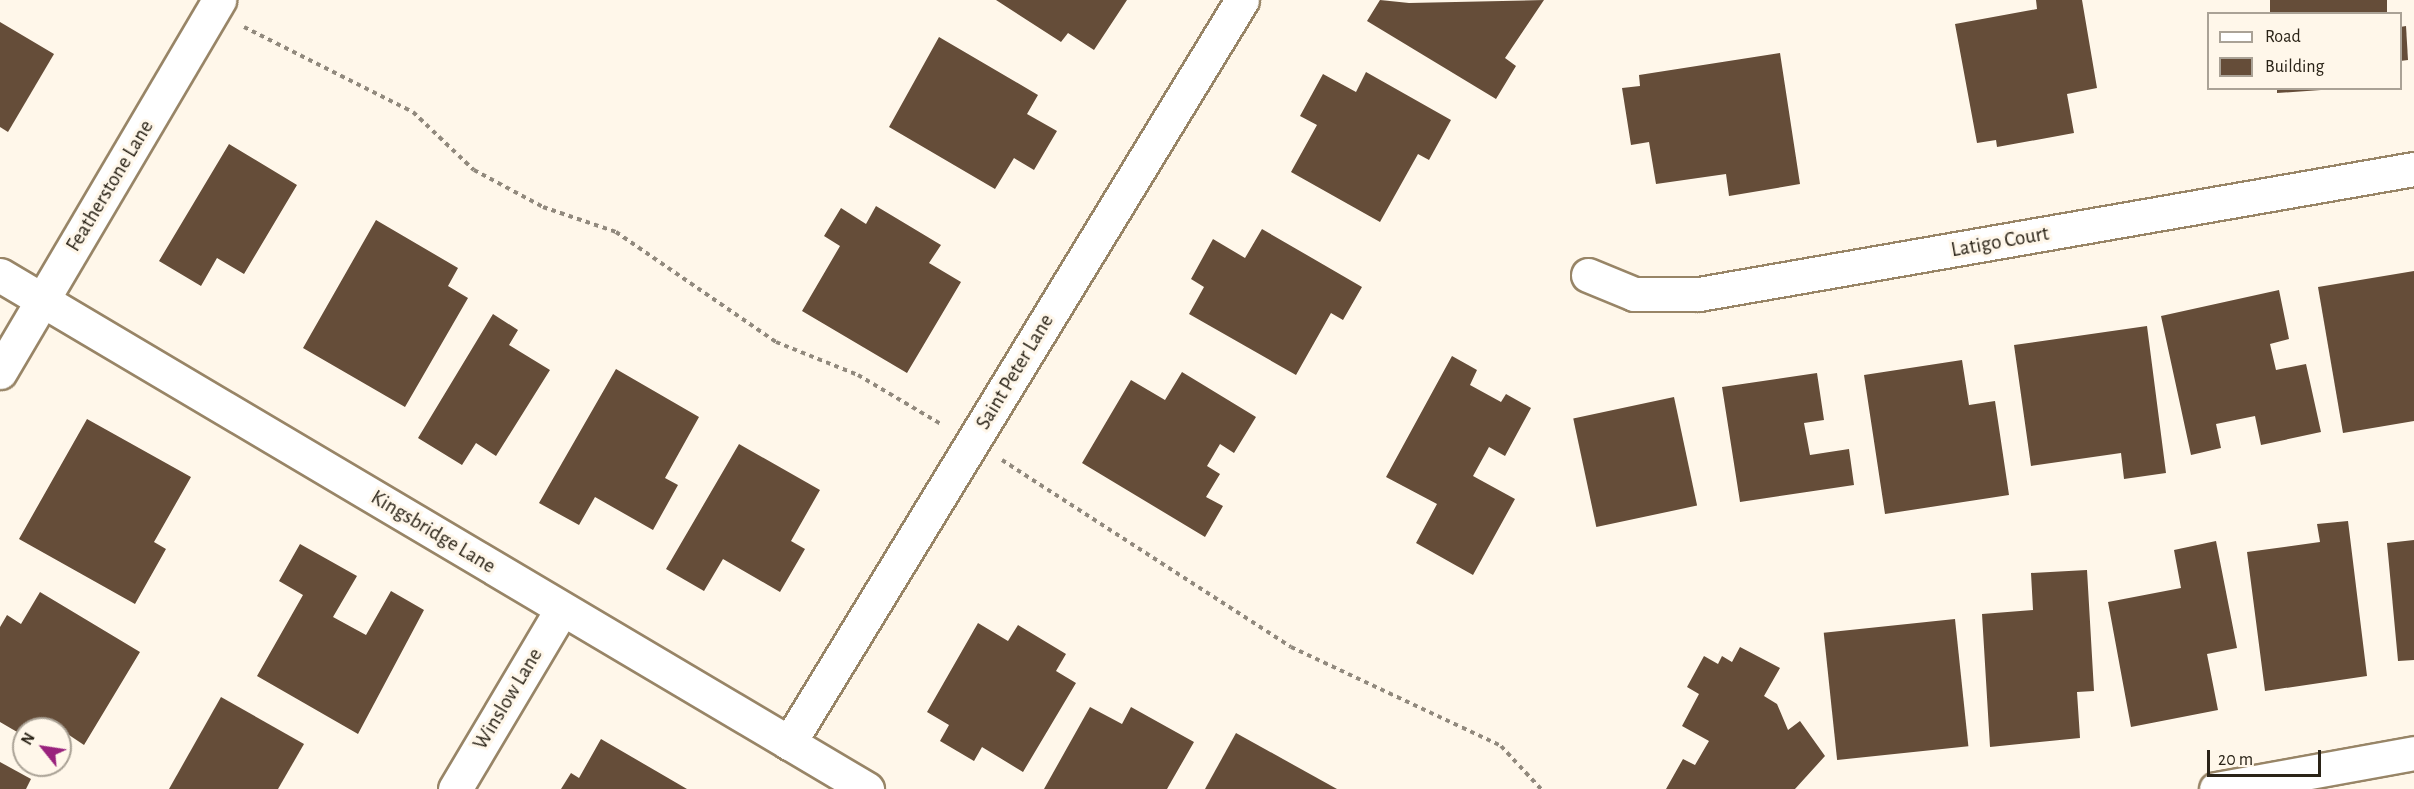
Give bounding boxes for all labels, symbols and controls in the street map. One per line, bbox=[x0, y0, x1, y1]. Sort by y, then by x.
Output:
legend bbox=[2207, 12, 2402, 90]
text: Road bbox=[2265, 28, 2301, 46]
text: Building bbox=[2265, 58, 2324, 76]
street label: Featherstone Lane bbox=[61, 116, 159, 256]
street label: Latigo Court bbox=[1949, 221, 2051, 263]
street label: Saint Peter Lane bbox=[971, 310, 1059, 434]
street label: Kingsbridge Lane bbox=[366, 485, 500, 579]
street label: Winslow Lane bbox=[468, 644, 548, 754]
north arrow bbox=[12, 717, 72, 777]
text: N bbox=[18, 730, 38, 748]
scale bar bbox=[2210, 738, 2324, 776]
text: 20 m bbox=[2218, 751, 2253, 769]

